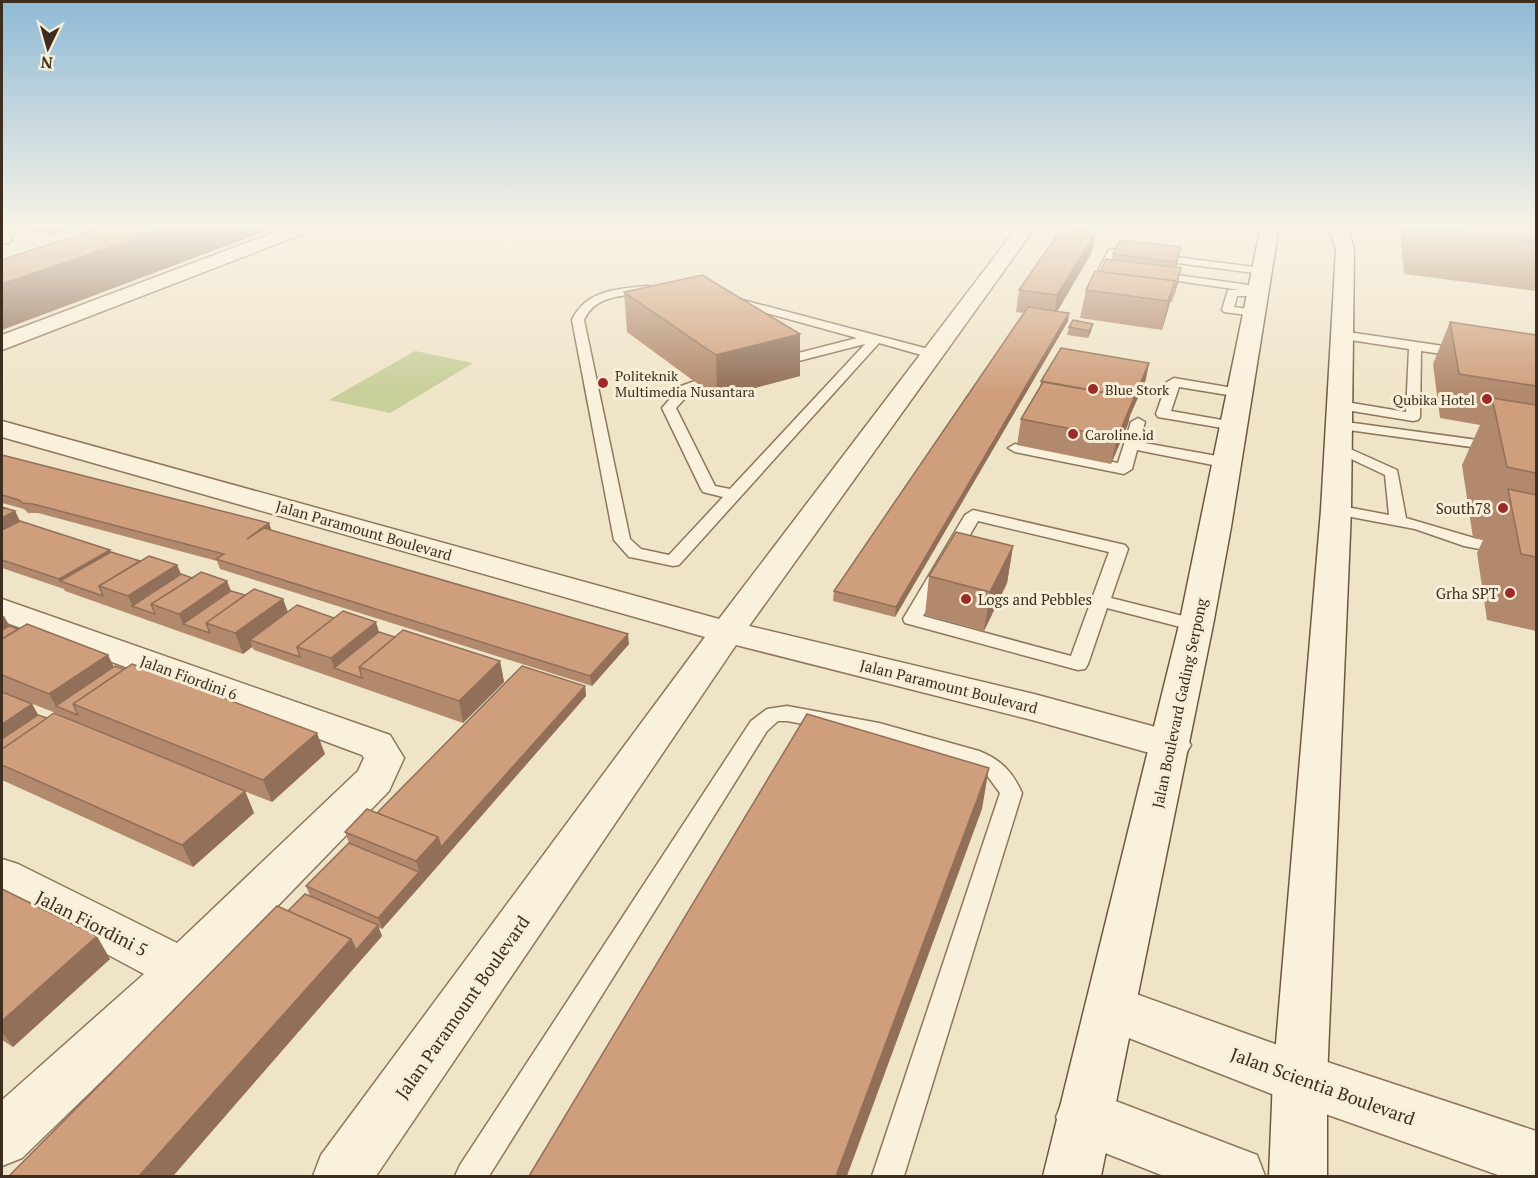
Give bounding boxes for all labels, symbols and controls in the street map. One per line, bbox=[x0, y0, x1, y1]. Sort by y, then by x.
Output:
north arrow bbox=[18, 18, 78, 78]
text: N bbox=[40, 51, 54, 74]
place label: Politeknik Multimedia Nusantara bbox=[615, 366, 755, 401]
marker: Politeknik Multimedia Nusantara bbox=[596, 376, 610, 390]
place label: Blue Stork bbox=[1105, 380, 1170, 399]
marker: Blue Stork bbox=[1086, 382, 1100, 396]
place label: Qubika Hotel bbox=[1393, 390, 1475, 409]
marker: Qubika Hotel bbox=[1480, 392, 1494, 406]
place label: Caroline.id bbox=[1085, 425, 1154, 444]
marker: Caroline.id bbox=[1066, 427, 1080, 441]
street label: Jalan Paramount Boulevard bbox=[274, 495, 454, 565]
place label: South78 bbox=[1436, 498, 1491, 518]
marker: South78 bbox=[1496, 501, 1510, 515]
place label: Grha SPT bbox=[1436, 583, 1498, 603]
marker: Grha SPT bbox=[1503, 586, 1517, 600]
place label: Logs and Pebbles bbox=[978, 589, 1092, 609]
marker: Logs and Pebbles bbox=[959, 592, 973, 606]
street label: Jalan Boulevard Gading Serpong bbox=[1147, 595, 1211, 810]
street label: Jalan Fiordini 6 bbox=[138, 650, 240, 704]
street label: Jalan Paramount Boulevard bbox=[858, 654, 1040, 718]
street label: Jalan Fiordini 5 bbox=[32, 885, 152, 961]
street label: Jalan Paramount Boulevard bbox=[389, 911, 535, 1103]
street label: Jalan Scientia Boulevard bbox=[1228, 1042, 1418, 1130]

